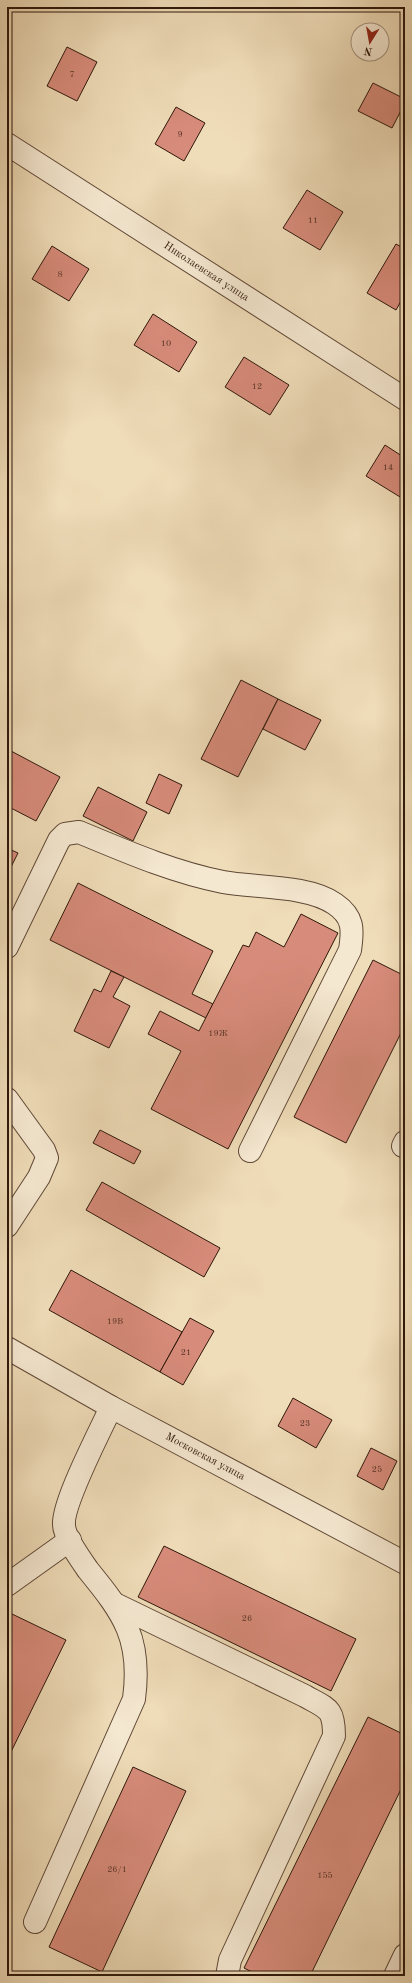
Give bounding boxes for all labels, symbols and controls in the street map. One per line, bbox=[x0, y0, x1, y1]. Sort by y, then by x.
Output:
north arrow bbox=[350, 22, 390, 62]
text: N bbox=[363, 44, 374, 57]
house number: 7 bbox=[69, 70, 75, 79]
house number: 9 bbox=[177, 130, 183, 139]
house number: 11 bbox=[308, 216, 318, 225]
street label: Николаевская улица bbox=[161, 240, 251, 304]
house number: 8 bbox=[57, 270, 63, 279]
house number: 10 bbox=[161, 339, 171, 348]
house number: 12 bbox=[252, 382, 262, 391]
house number: 14 bbox=[383, 463, 393, 472]
house number: 19Ж bbox=[208, 1029, 228, 1038]
house number: 19В bbox=[107, 1317, 123, 1326]
house number: 21 bbox=[181, 1348, 191, 1357]
house number: 23 bbox=[300, 1419, 310, 1428]
street label: Московская улица bbox=[163, 1431, 247, 1483]
house number: 25 bbox=[372, 1465, 382, 1474]
house number: 26 bbox=[242, 1614, 252, 1623]
house number: 26/1 bbox=[107, 1865, 127, 1874]
house number: 155 bbox=[317, 1871, 333, 1880]

